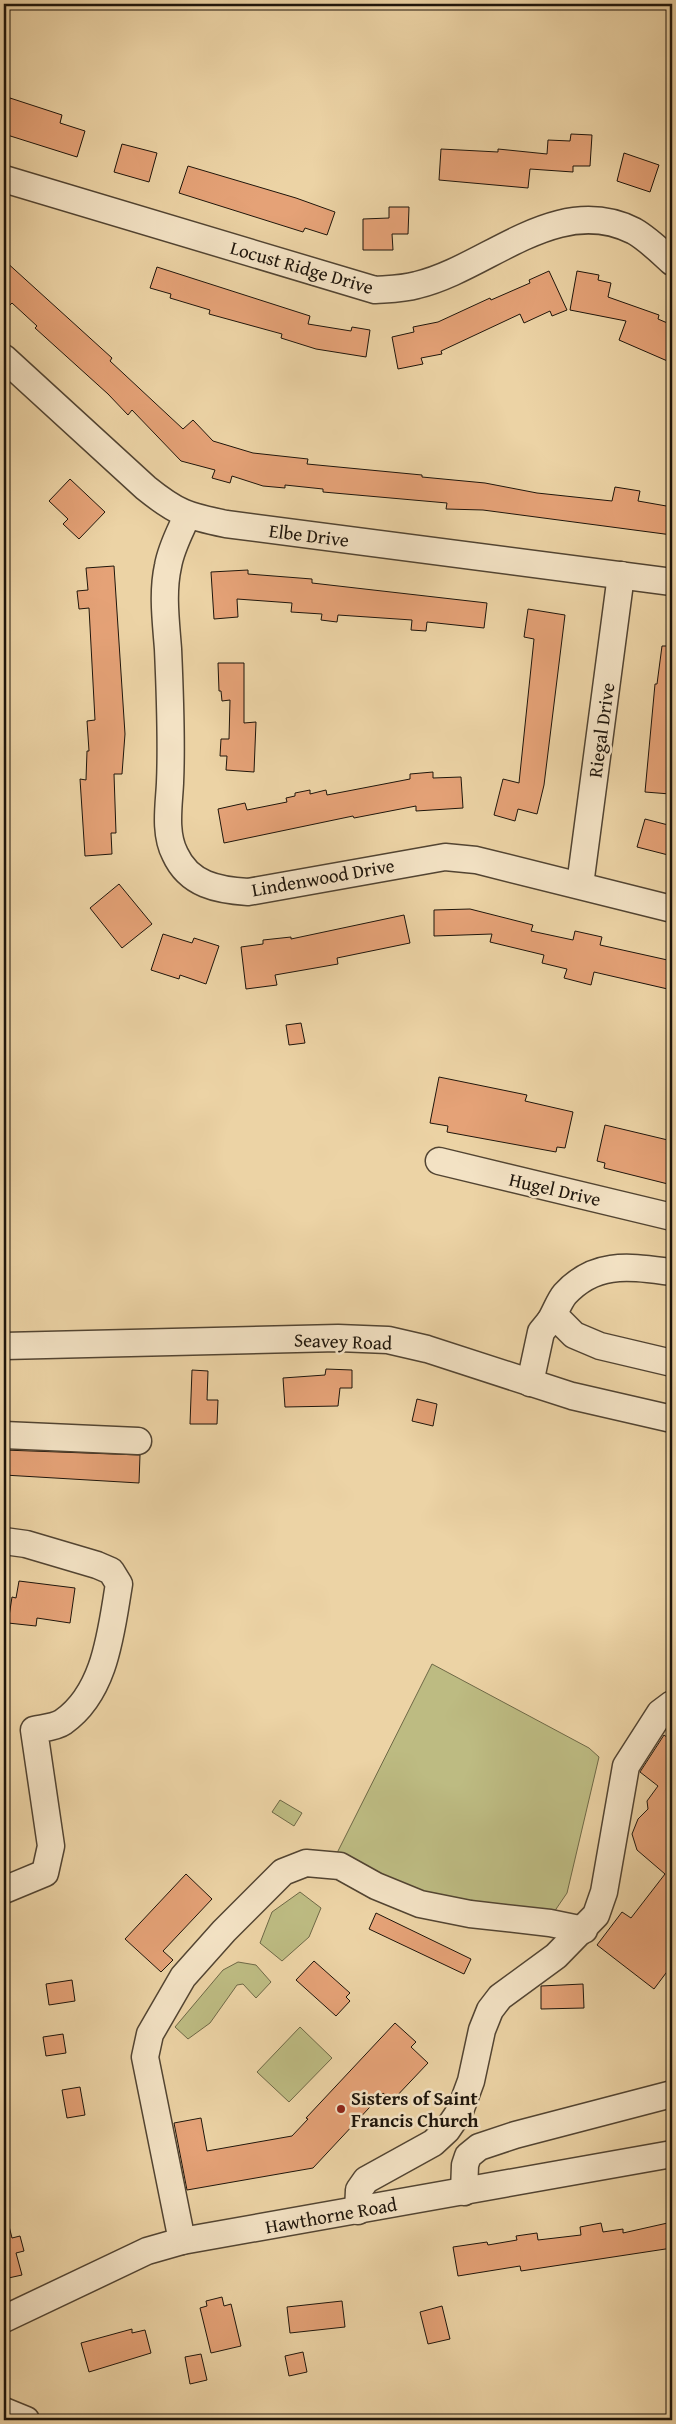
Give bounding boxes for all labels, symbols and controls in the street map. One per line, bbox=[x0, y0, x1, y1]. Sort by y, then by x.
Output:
street label: Locust Ridge Drive bbox=[227, 233, 377, 301]
street label: Elbe Drive bbox=[267, 516, 351, 554]
street label: Riegal Drive bbox=[580, 681, 622, 779]
street label: Lindenwood Drive bbox=[249, 851, 397, 903]
street label: Hugel Drive bbox=[506, 1165, 604, 1213]
street label: Seavey Road bbox=[293, 1325, 393, 1357]
place label: Sisters of Saint Francis Church bbox=[351, 2084, 479, 2134]
marker: Sisters of Saint Francis Church bbox=[335, 2103, 347, 2115]
street label: Hawthorne Road bbox=[263, 2189, 400, 2240]

